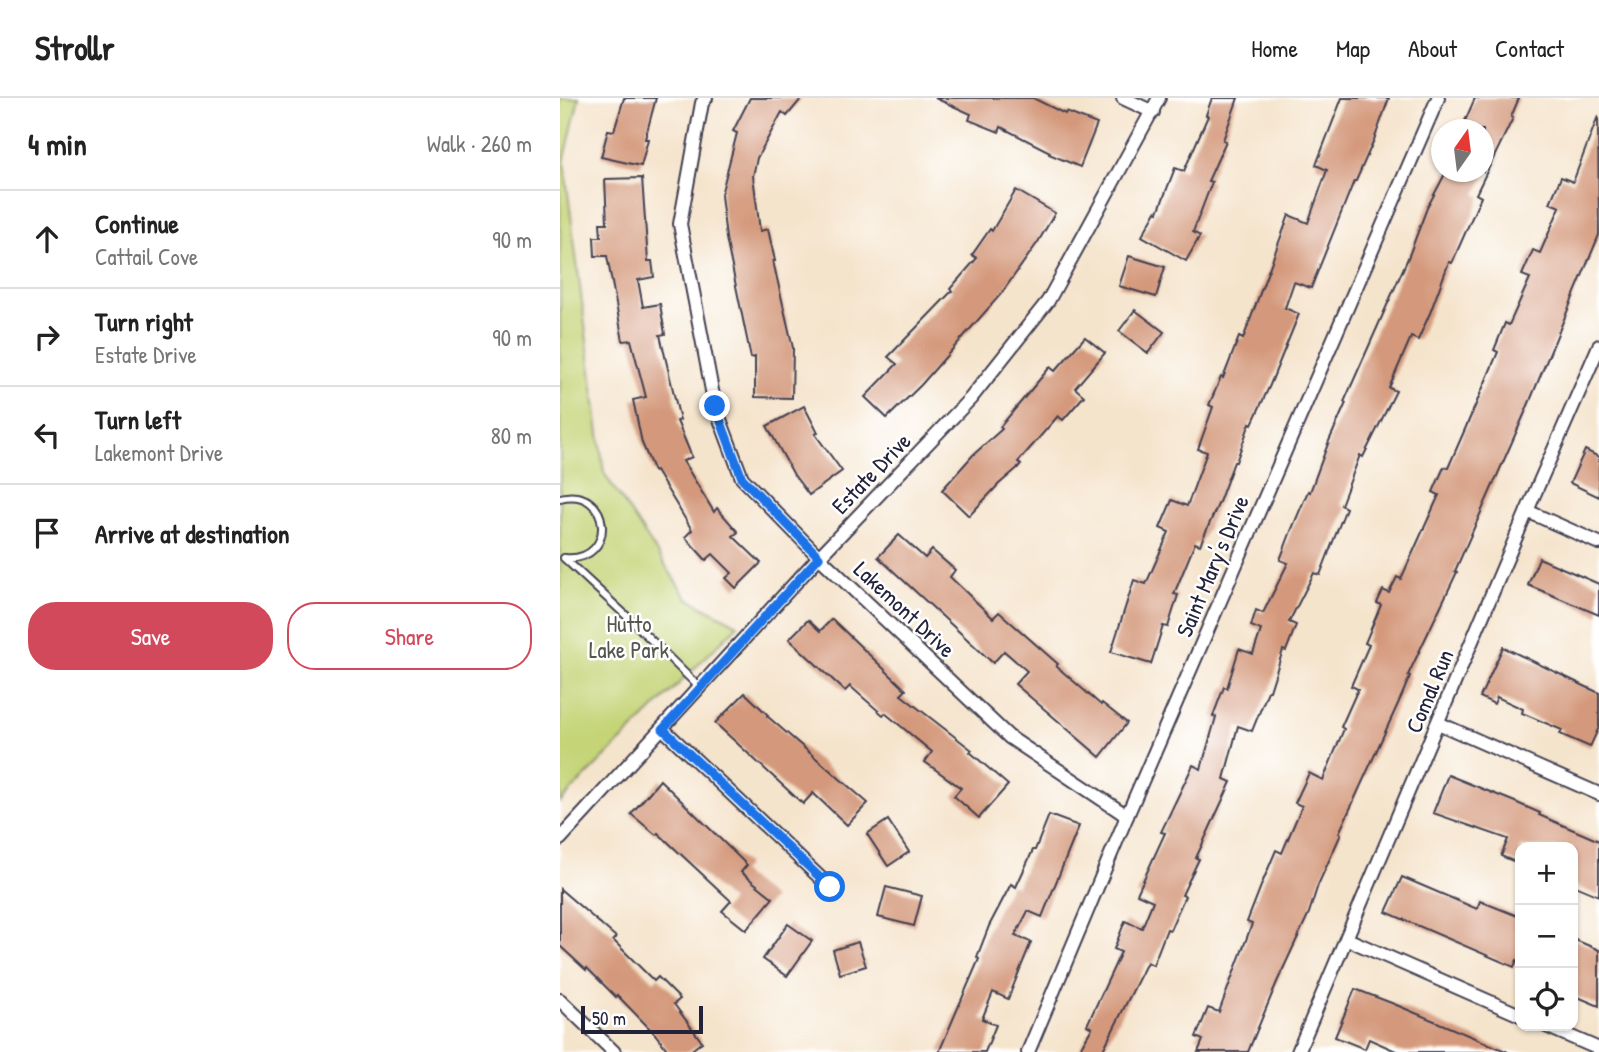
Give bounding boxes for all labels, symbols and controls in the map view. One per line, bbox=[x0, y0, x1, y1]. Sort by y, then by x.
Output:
text: Strollr bbox=[35, 26, 114, 70]
text: Home bbox=[1251, 32, 1298, 64]
text: Map bbox=[1336, 32, 1370, 64]
text: About bbox=[1408, 32, 1457, 64]
text: Contact bbox=[1495, 32, 1564, 64]
north arrow bbox=[1431, 119, 1494, 182]
text: 4 min bbox=[28, 124, 87, 164]
text: Walk · 260 m bbox=[427, 128, 532, 159]
text: Continue bbox=[95, 206, 179, 241]
icon: ahead bbox=[28, 220, 66, 258]
text: 90 m bbox=[492, 224, 532, 255]
text: Cattail Cove bbox=[95, 241, 198, 272]
text: Turn right bbox=[95, 304, 193, 339]
icon: right bbox=[28, 318, 66, 356]
text: 90 m bbox=[492, 322, 532, 353]
text: Estate Drive bbox=[95, 339, 197, 370]
route end bbox=[699, 390, 730, 421]
text: Turn left bbox=[95, 402, 181, 437]
icon: left bbox=[28, 416, 66, 454]
text: 80 m bbox=[491, 420, 532, 451]
street label: Estate Drive bbox=[825, 426, 917, 520]
text: Lakemont Drive bbox=[95, 437, 223, 468]
street label: Saint Mary's Drive bbox=[1168, 491, 1256, 641]
icon: arrive bbox=[28, 514, 66, 552]
text: Arrive at destination bbox=[95, 516, 290, 551]
street label: Lakemont Drive bbox=[848, 554, 962, 664]
button: Save bbox=[28, 602, 273, 670]
button: Share bbox=[287, 602, 532, 670]
park label: Hutto Lake Park bbox=[589, 608, 669, 665]
street label: Comal Run bbox=[1398, 644, 1460, 738]
map controls bbox=[1515, 842, 1578, 1031]
button: + bbox=[1515, 842, 1578, 905]
route start bbox=[814, 871, 845, 902]
button: − bbox=[1515, 905, 1578, 968]
button: locate bbox=[1515, 968, 1578, 1031]
scale bar bbox=[581, 1003, 704, 1035]
text: 50 m bbox=[592, 1005, 626, 1031]

